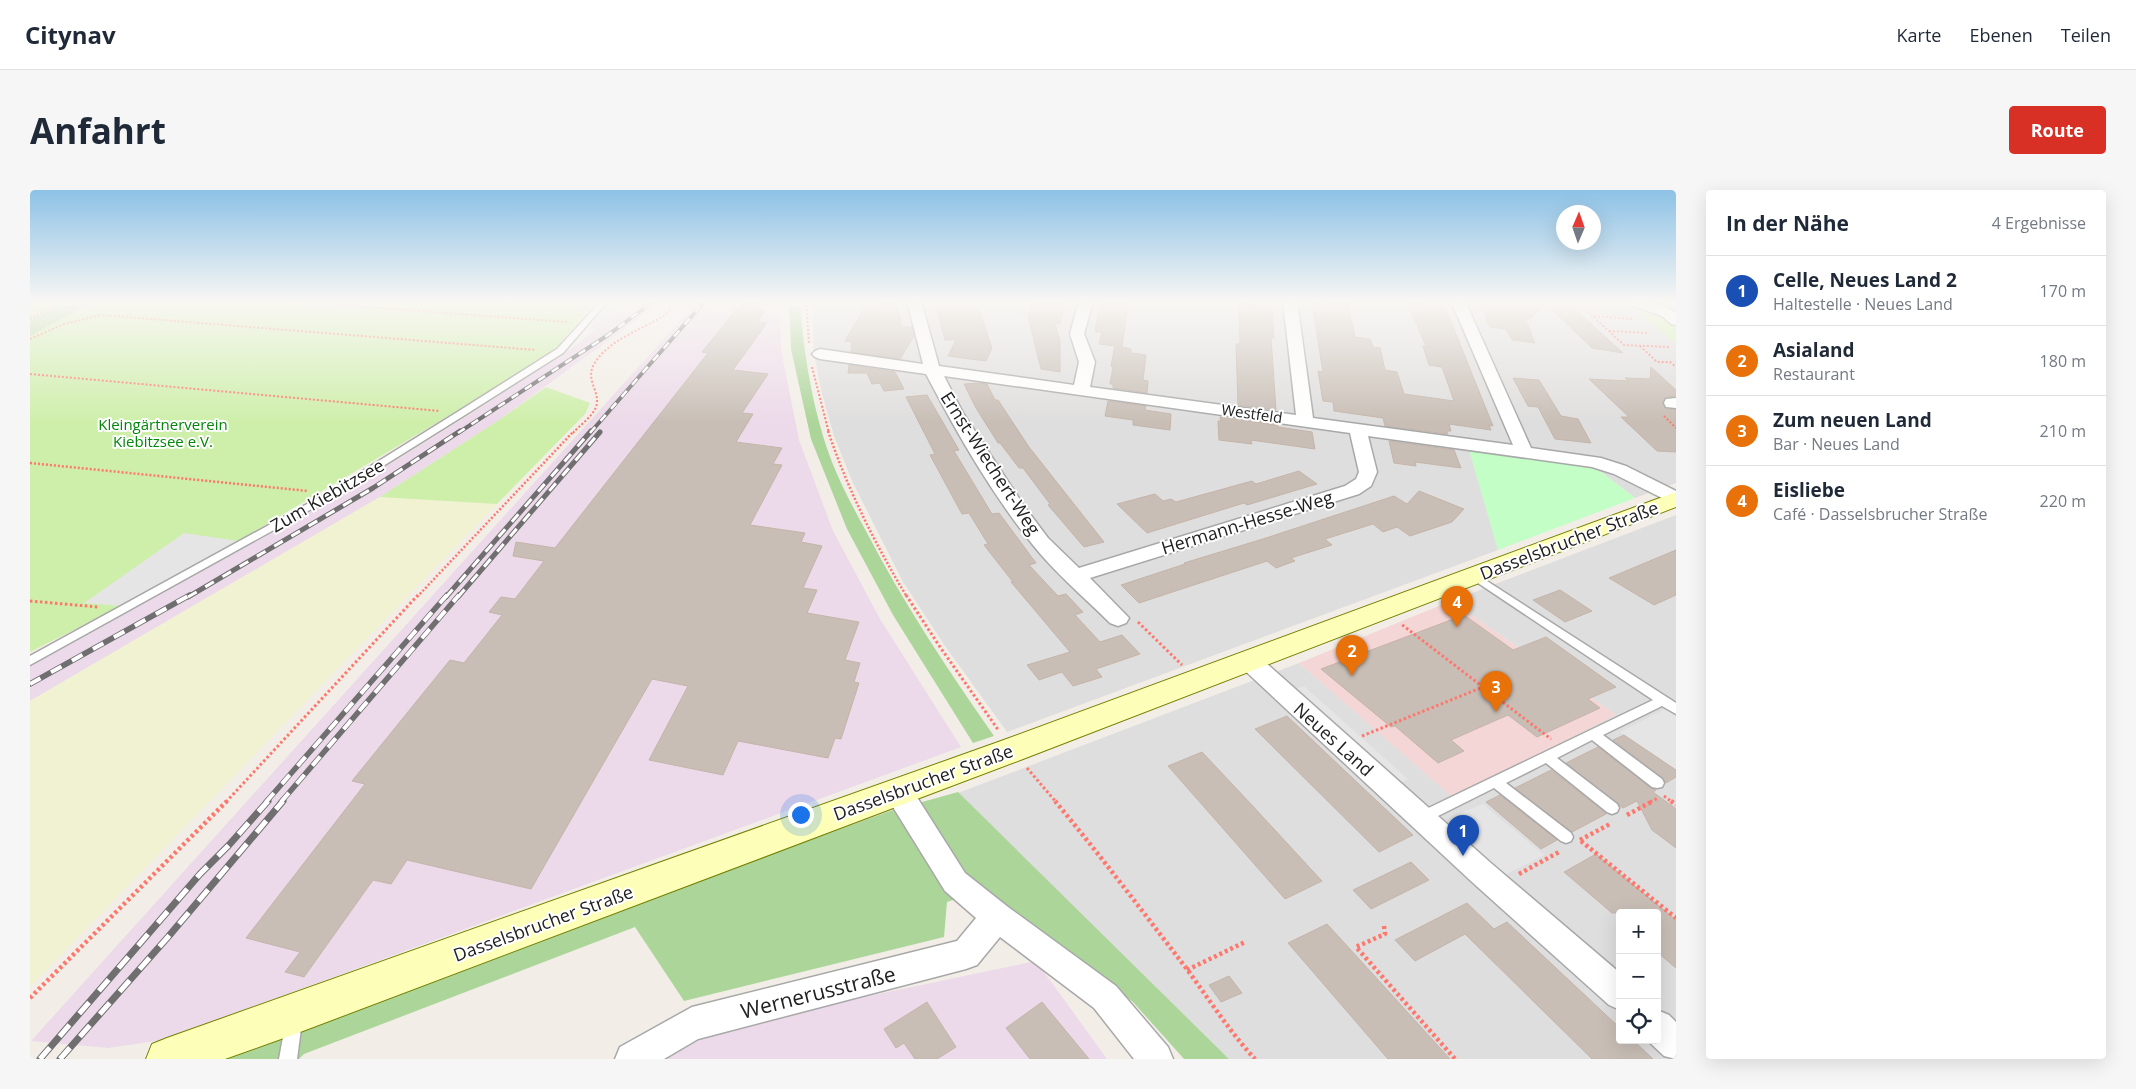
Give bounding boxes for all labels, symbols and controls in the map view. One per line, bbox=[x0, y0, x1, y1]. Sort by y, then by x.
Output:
text: Citynav bbox=[25, 18, 116, 51]
text: Karte bbox=[1897, 23, 1941, 47]
text: Ebenen bbox=[1969, 23, 2033, 47]
text: Teilen bbox=[2061, 23, 2111, 47]
button: Route bbox=[2009, 106, 2106, 154]
text: Anfahrt bbox=[30, 107, 166, 154]
north arrow bbox=[1556, 205, 1601, 250]
text: In der Nähe bbox=[1726, 209, 1849, 237]
text: 4 Ergebnisse bbox=[1992, 212, 2086, 234]
text: Celle, Neues Land 2 bbox=[1773, 267, 1957, 293]
text: 1 bbox=[1737, 280, 1747, 302]
text: 170 m bbox=[2040, 280, 2086, 302]
text: Haltestelle · Neues Land bbox=[1773, 293, 1953, 315]
text: Asialand bbox=[1773, 337, 1855, 363]
text: 2 bbox=[1737, 350, 1747, 372]
text: 180 m bbox=[2040, 350, 2086, 372]
text: Restaurant bbox=[1773, 363, 1855, 385]
street label: Ernst-Wiechert-Weg bbox=[936, 387, 1046, 539]
street label: Westfeld bbox=[1220, 399, 1284, 427]
text: Zum neuen Land bbox=[1773, 407, 1932, 433]
park label: Kleingärtnerverein Kiebitzsee e.V. bbox=[98, 414, 228, 451]
text: 3 bbox=[1737, 420, 1747, 442]
text: 210 m bbox=[2040, 420, 2086, 442]
text: Bar · Neues Land bbox=[1773, 433, 1900, 455]
street label: Zum Kiebitzsee bbox=[266, 453, 388, 537]
text: Eisliebe bbox=[1773, 477, 1845, 503]
street label: Hermann-Hesse-Weg bbox=[1158, 484, 1336, 560]
text: 4 bbox=[1737, 490, 1747, 512]
text: 220 m bbox=[2040, 490, 2086, 512]
street label: Dasselsbrucher Straße bbox=[1476, 495, 1662, 585]
text: Café · Dasselsbrucher Straße bbox=[1773, 503, 1987, 525]
pin: 4 bbox=[1441, 586, 1473, 627]
pin: 2 bbox=[1336, 635, 1368, 676]
pin: 3 bbox=[1480, 671, 1512, 712]
street label: Neues Land bbox=[1289, 697, 1379, 781]
street label: Dasselsbrucher Straße bbox=[830, 738, 1016, 826]
your location bbox=[788, 802, 814, 828]
pin: 1 bbox=[1447, 815, 1479, 856]
street label: Dasselsbrucher Straße bbox=[450, 879, 636, 967]
map controls bbox=[1616, 909, 1661, 1044]
button: + bbox=[1616, 909, 1661, 954]
button: − bbox=[1616, 954, 1661, 999]
street label: Wernerusstraße bbox=[738, 959, 898, 1025]
button: locate bbox=[1616, 999, 1661, 1044]

